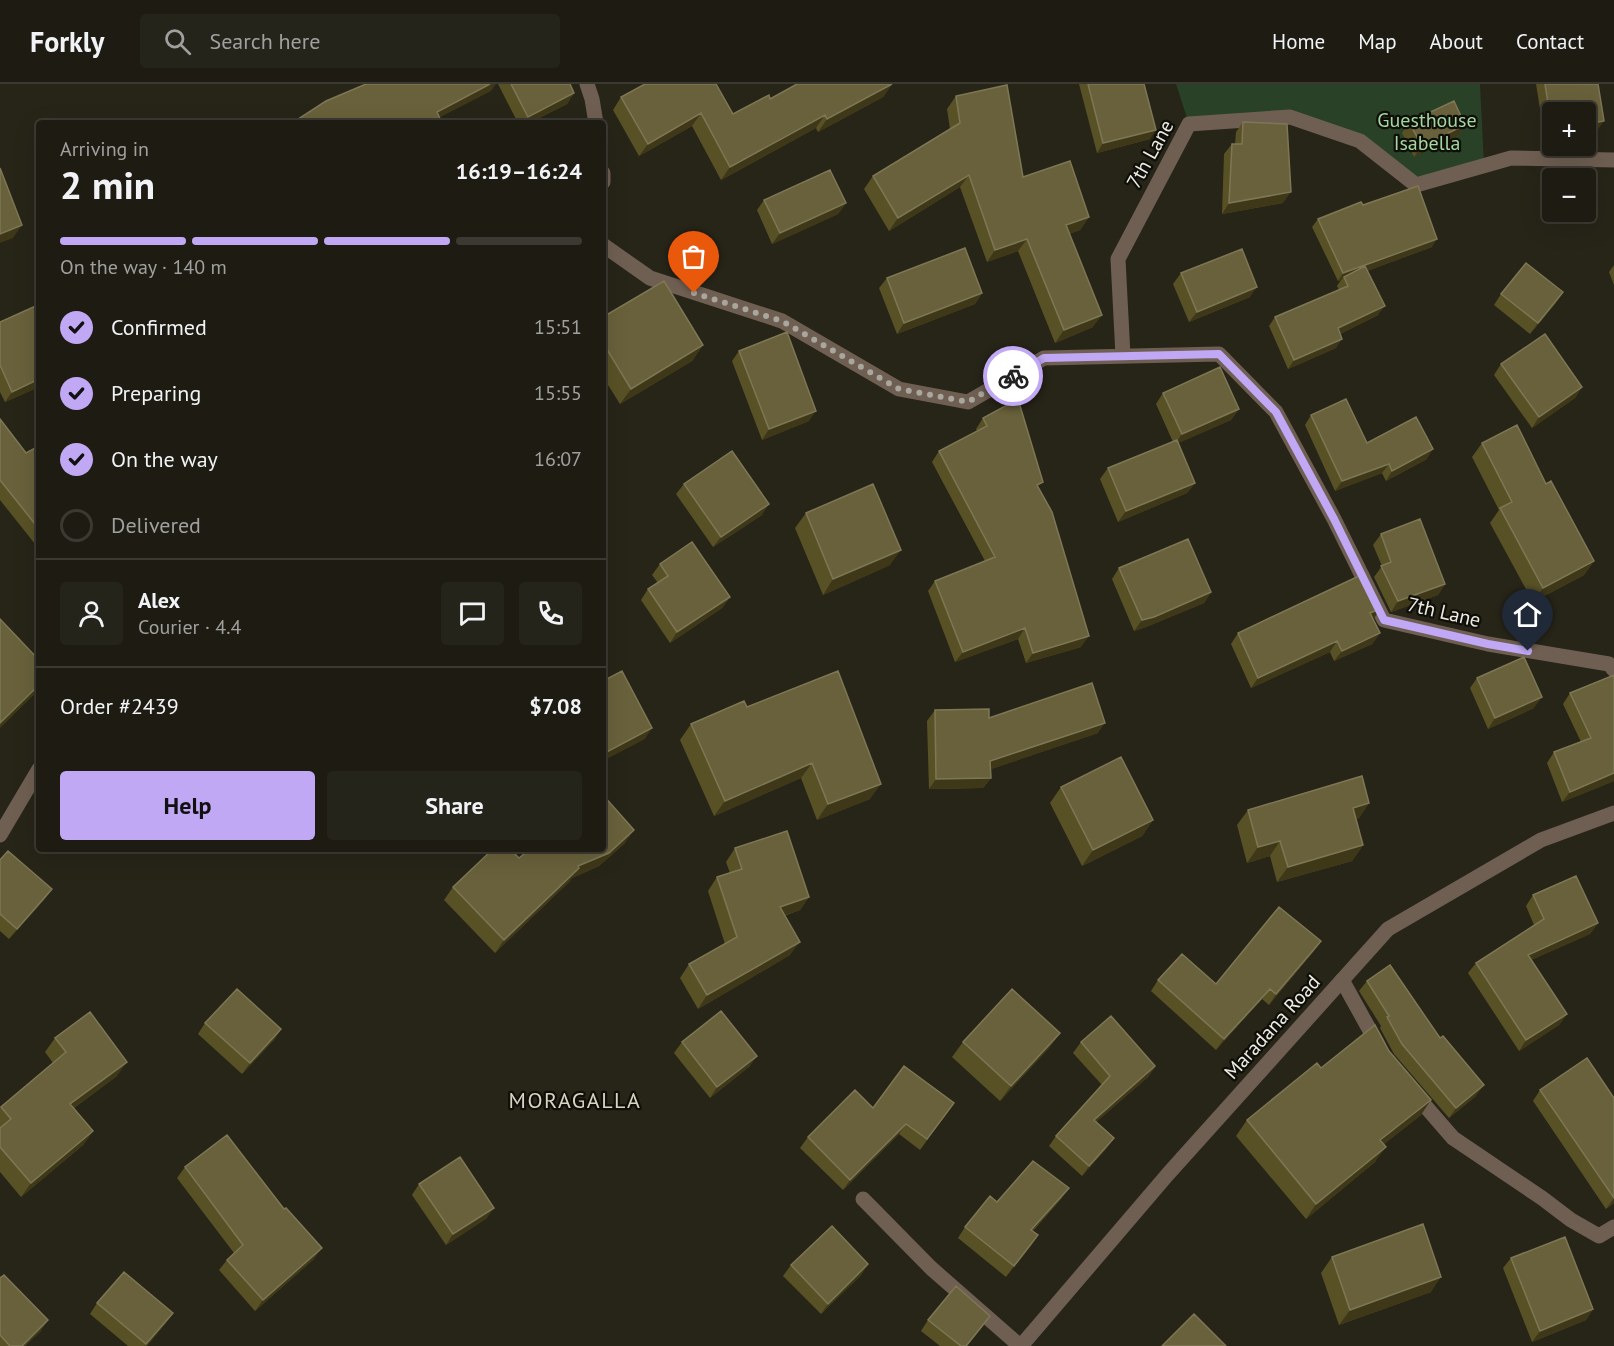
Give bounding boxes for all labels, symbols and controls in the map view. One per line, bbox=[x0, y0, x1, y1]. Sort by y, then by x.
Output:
search box bbox=[140, 14, 560, 68]
text: Forkly bbox=[30, 23, 104, 60]
icon: search bbox=[161, 25, 194, 58]
text: Search here bbox=[209, 27, 320, 55]
text: Home bbox=[1272, 28, 1325, 55]
text: Map bbox=[1358, 28, 1397, 55]
text: About bbox=[1430, 28, 1483, 55]
text: Contact bbox=[1516, 28, 1584, 55]
map controls bbox=[1542, 102, 1596, 222]
button: + bbox=[1542, 102, 1596, 156]
park label: Guesthouse Isabella bbox=[1377, 107, 1477, 156]
street label: 7th Lane bbox=[1121, 115, 1179, 193]
text: Arriving in bbox=[60, 136, 149, 162]
text: 16:19–16:24 bbox=[456, 157, 582, 185]
text: 2 min bbox=[60, 159, 155, 210]
button: − bbox=[1542, 168, 1596, 222]
pin bbox=[668, 231, 719, 293]
icon: bag bbox=[677, 240, 710, 273]
text: On the way · 140 m bbox=[60, 254, 227, 280]
icon: check bbox=[60, 311, 93, 344]
text: Confirmed bbox=[111, 313, 207, 341]
text: 15:51 bbox=[534, 314, 582, 340]
courier bbox=[983, 346, 1043, 406]
icon: bike bbox=[997, 360, 1030, 393]
icon: check bbox=[60, 377, 93, 410]
text: Preparing bbox=[111, 379, 201, 407]
text: 15:55 bbox=[534, 380, 582, 406]
icon: check bbox=[60, 443, 93, 476]
text: On the way bbox=[111, 445, 218, 473]
text: 16:07 bbox=[534, 446, 582, 472]
text: Delivered bbox=[111, 511, 201, 539]
button: person bbox=[60, 582, 123, 645]
button: chat bbox=[441, 582, 504, 645]
button: phone bbox=[519, 582, 582, 645]
text: Alex bbox=[138, 586, 180, 614]
pin bbox=[1502, 589, 1553, 651]
street label: 7th Lane bbox=[1405, 591, 1483, 633]
icon: home bbox=[1511, 598, 1544, 631]
text: Courier · 4.4 bbox=[138, 614, 241, 640]
text: Order #2439 bbox=[60, 692, 179, 720]
text: $7.08 bbox=[529, 692, 582, 720]
button: Help bbox=[60, 771, 315, 840]
button: Share bbox=[327, 771, 582, 840]
street label: Maradana Road bbox=[1218, 969, 1326, 1085]
district label: MORAGALLA bbox=[509, 1086, 641, 1114]

